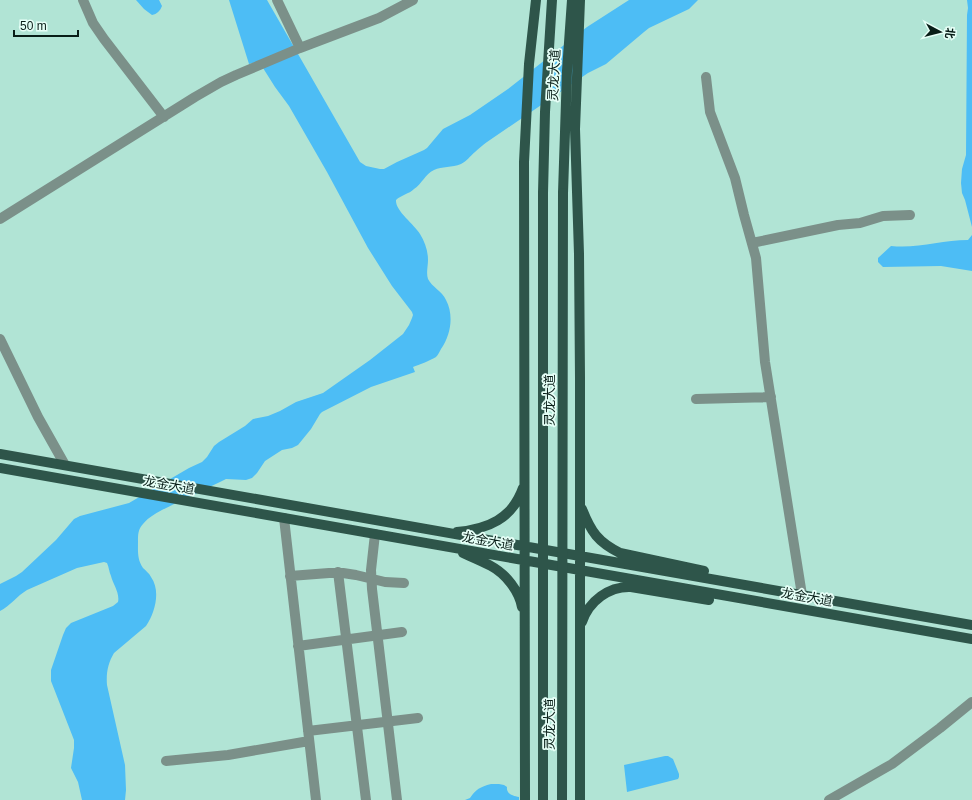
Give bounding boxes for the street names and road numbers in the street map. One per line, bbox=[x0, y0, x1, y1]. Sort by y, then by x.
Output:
street label: 灵龙大道 bbox=[545, 49, 563, 101]
street label: 灵龙大道 bbox=[542, 374, 557, 426]
street label: 龙金大道 bbox=[142, 473, 196, 497]
street label: 龙金大道 bbox=[461, 529, 515, 553]
street label: 龙金大道 bbox=[780, 585, 834, 609]
street label: 灵龙大道 bbox=[542, 698, 557, 750]

